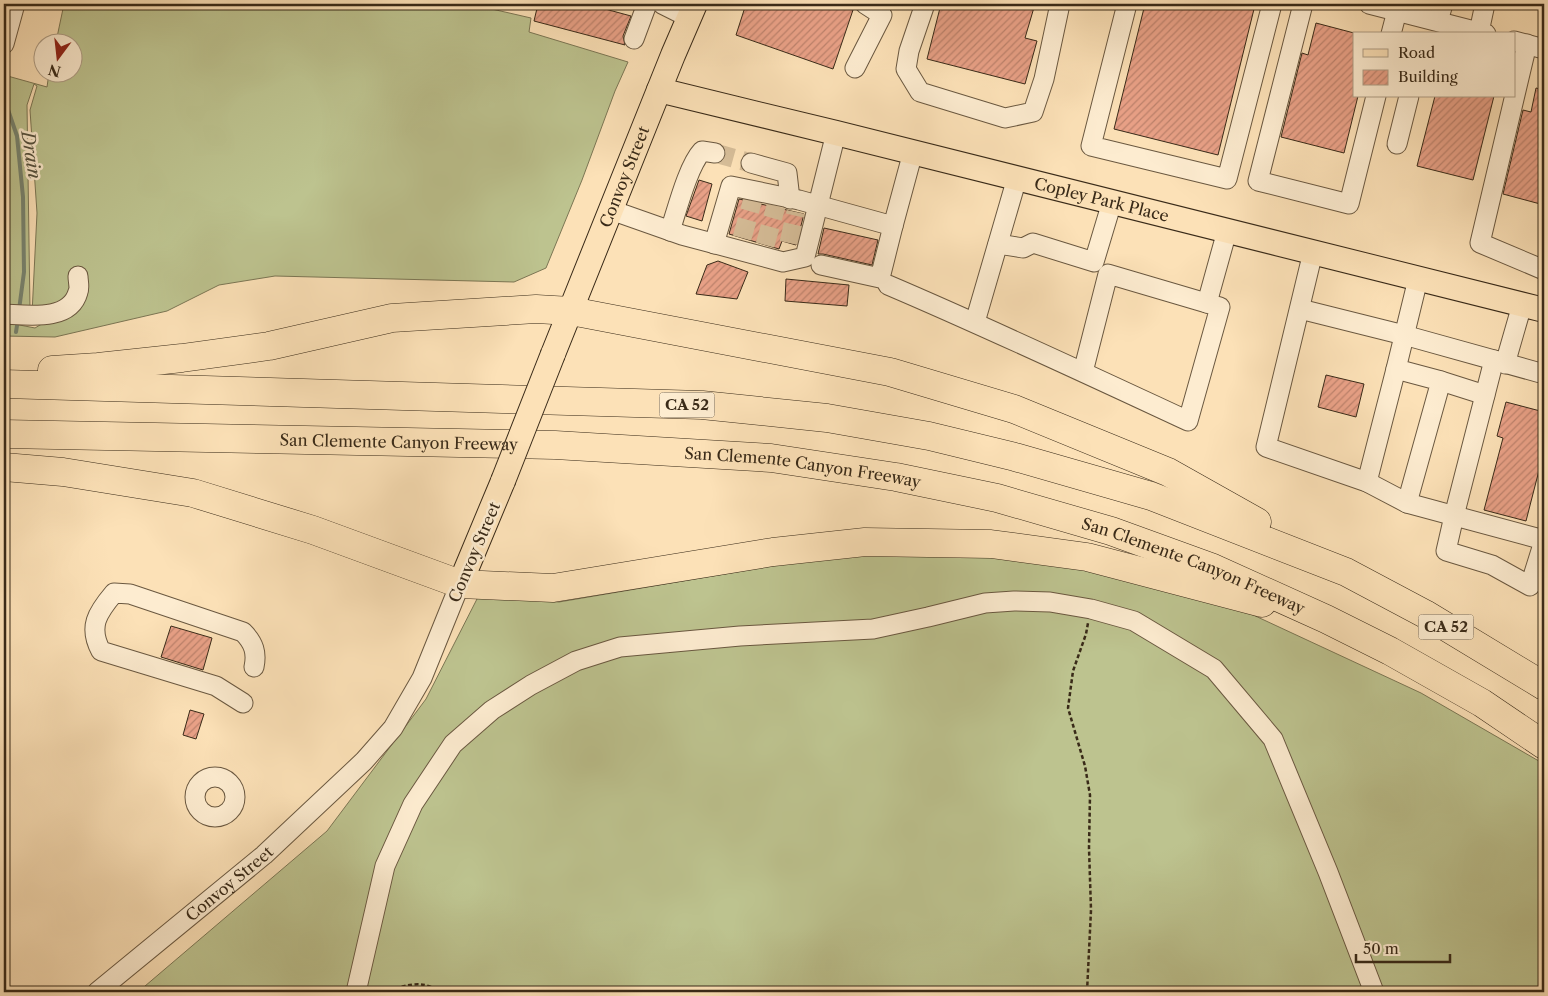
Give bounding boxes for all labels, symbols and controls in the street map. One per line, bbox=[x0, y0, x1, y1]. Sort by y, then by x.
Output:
north arrow bbox=[32, 32, 82, 82]
legend bbox=[1353, 32, 1516, 98]
text: Road bbox=[1398, 43, 1435, 62]
text: N bbox=[46, 60, 63, 81]
text: Building bbox=[1398, 67, 1458, 86]
street label: Convoy Street bbox=[595, 123, 654, 230]
water label: Drain bbox=[16, 127, 46, 181]
street label: Copley Park Place bbox=[1032, 173, 1171, 226]
road number: CA 52 bbox=[660, 392, 714, 418]
street label: San Clemente Canyon Freeway bbox=[280, 430, 519, 454]
street label: San Clemente Canyon Freeway bbox=[684, 443, 924, 492]
street label: Convoy Street bbox=[444, 498, 504, 605]
street label: San Clemente Canyon Freeway bbox=[1079, 513, 1309, 619]
road number: CA 52 bbox=[1418, 614, 1474, 640]
street label: Convoy Street bbox=[181, 842, 277, 925]
scale bar bbox=[1356, 931, 1449, 963]
text: 50 m bbox=[1363, 939, 1399, 958]

